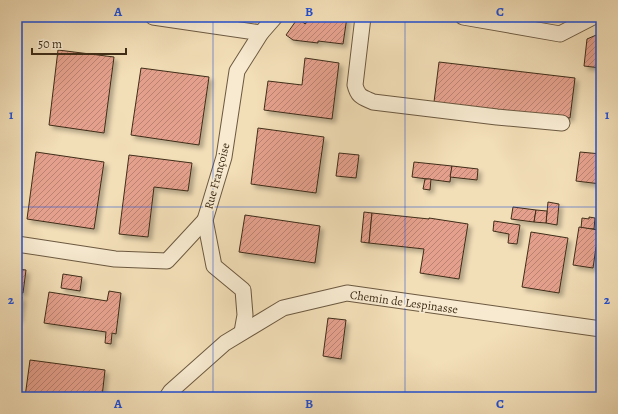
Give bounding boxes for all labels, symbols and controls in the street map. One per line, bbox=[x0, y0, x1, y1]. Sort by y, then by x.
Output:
text: A bbox=[113, 3, 123, 20]
text: B bbox=[305, 3, 313, 20]
text: C bbox=[496, 3, 504, 20]
scale bar bbox=[32, 30, 126, 56]
text: 50 m bbox=[38, 36, 62, 52]
text: 1 bbox=[9, 106, 14, 123]
text: 1 bbox=[605, 106, 610, 123]
street label: Rue Françoise bbox=[200, 141, 234, 211]
street label: Chemin de Lespinasse bbox=[349, 286, 459, 318]
text: 2 bbox=[8, 291, 15, 308]
text: 2 bbox=[604, 291, 611, 308]
text: A bbox=[113, 395, 123, 412]
text: B bbox=[305, 395, 313, 412]
text: C bbox=[496, 395, 504, 412]

